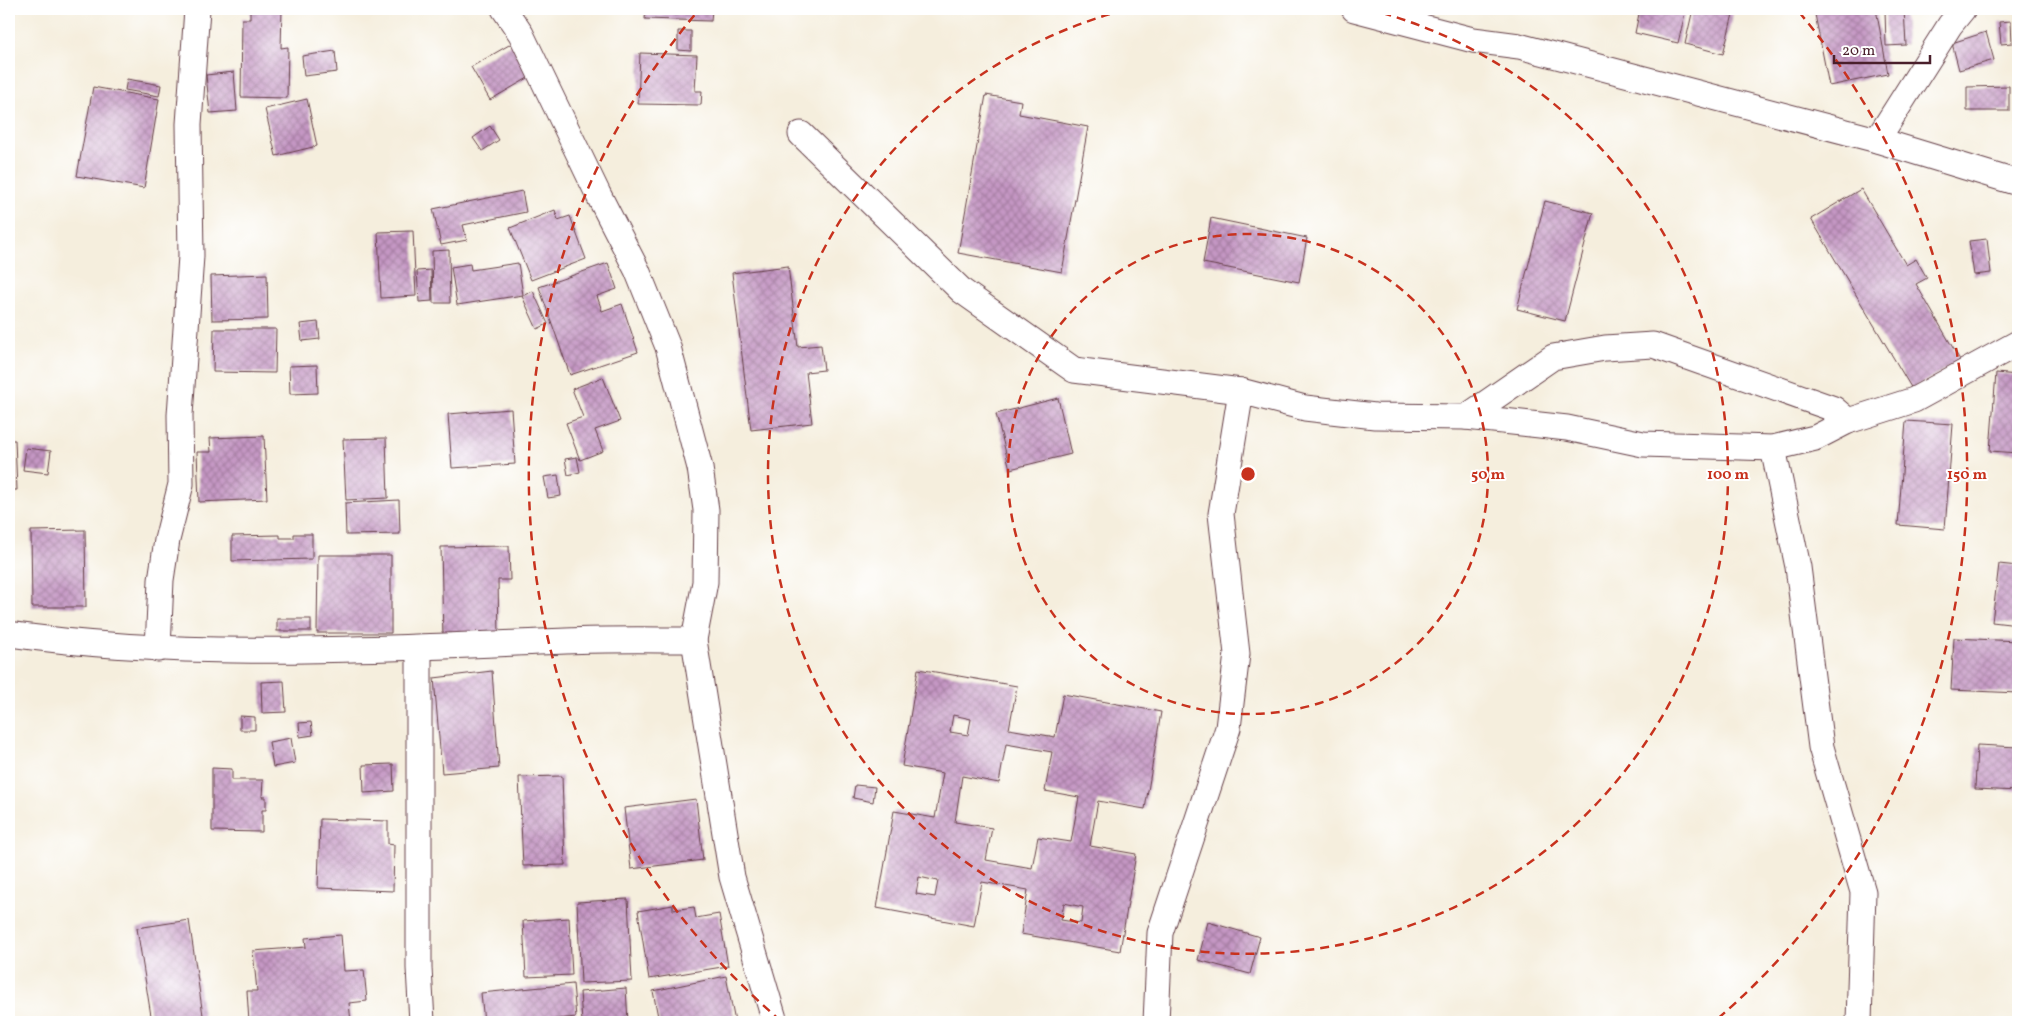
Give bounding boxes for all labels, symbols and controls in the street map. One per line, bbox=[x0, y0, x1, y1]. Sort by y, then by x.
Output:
scale bar bbox=[1834, 32, 1931, 64]
text: 20 m bbox=[1842, 41, 1875, 62]
centre of rings bbox=[1239, 465, 1257, 483]
text: 50 m bbox=[1471, 465, 1505, 486]
text: 100 m bbox=[1707, 465, 1750, 486]
text: 150 m bbox=[1947, 465, 1987, 486]

